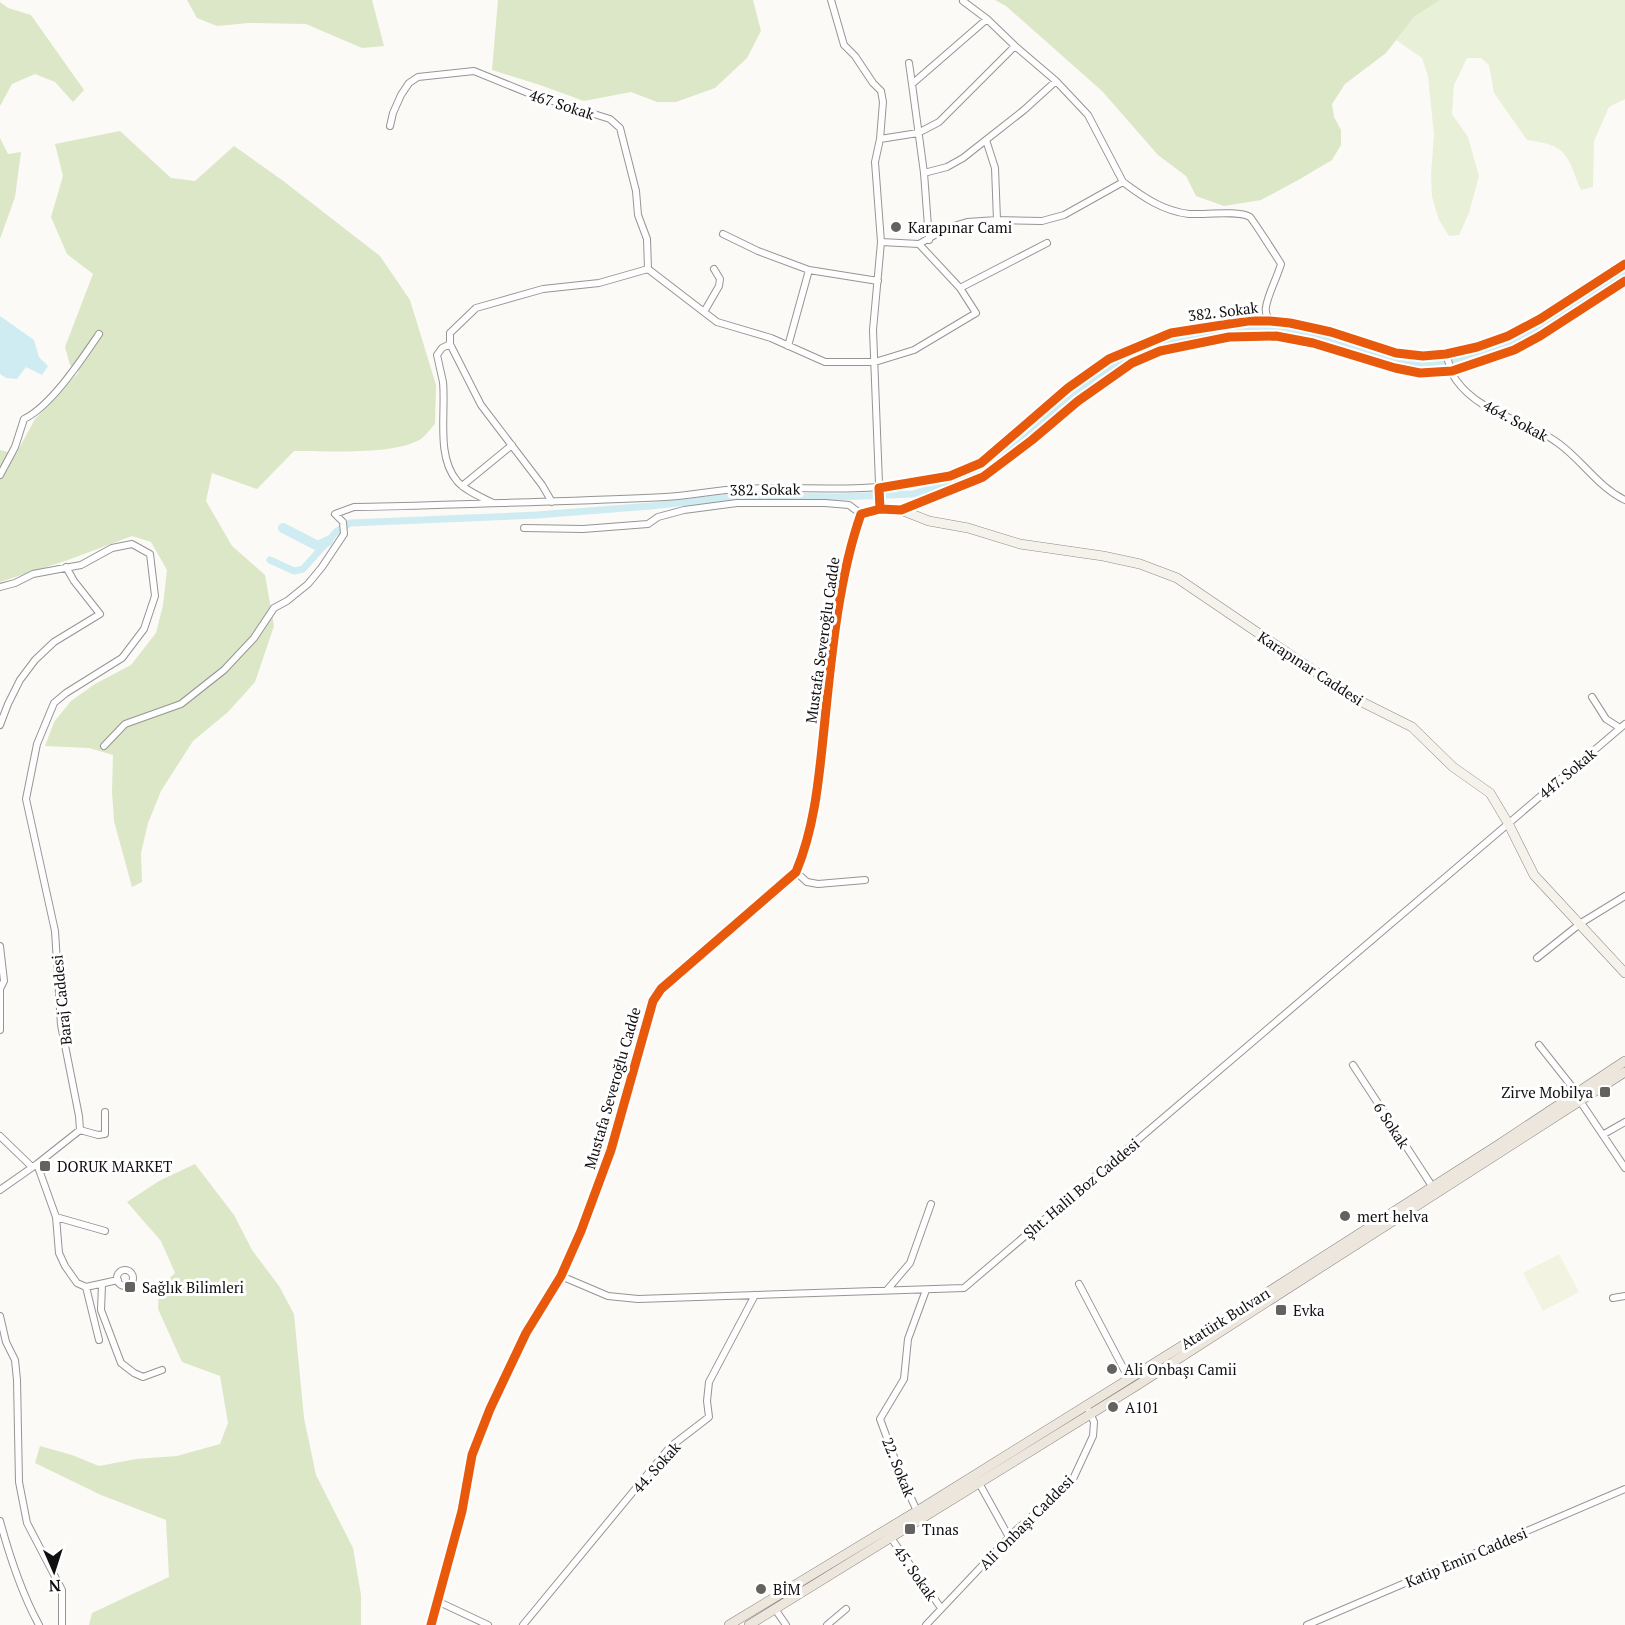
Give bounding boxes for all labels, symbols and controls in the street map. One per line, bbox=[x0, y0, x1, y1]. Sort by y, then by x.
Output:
street label: 467 Sokak bbox=[527, 84, 597, 124]
place label: Karapınar Cami bbox=[908, 217, 1012, 237]
marker: Karapınar Cami bbox=[889, 220, 903, 234]
street label: 382. Sokak bbox=[1187, 297, 1260, 325]
street label: 464. Sokak bbox=[1480, 395, 1552, 446]
street label: 382. Sokak bbox=[730, 478, 801, 500]
street label: Mustafa Severoğlu Cadde bbox=[800, 555, 844, 725]
street label: Karapınar Caddesi bbox=[1254, 626, 1368, 710]
street label: 447. Sokak bbox=[1534, 743, 1600, 803]
street label: Baraj Caddesi bbox=[46, 954, 76, 1046]
street label: Mustafa Severoğlu Cadde bbox=[579, 1005, 645, 1171]
place label: Zirve Mobilya bbox=[1501, 1082, 1593, 1102]
marker: Zirve Mobilya bbox=[1598, 1085, 1612, 1099]
street label: 6 Sokak bbox=[1370, 1098, 1414, 1152]
street label: Şht. Halil Boz Caddesi bbox=[1019, 1133, 1143, 1243]
place label: DORUK MARKET bbox=[57, 1156, 172, 1176]
marker: DORUK MARKET bbox=[38, 1159, 52, 1173]
place label: mert helva bbox=[1357, 1206, 1429, 1226]
marker: mert helva bbox=[1338, 1209, 1352, 1223]
place label: Sağlık Bilimleri bbox=[142, 1277, 244, 1297]
marker: Sağlık Bilimleri bbox=[123, 1280, 137, 1294]
street label: Atatürk Bulvarı bbox=[1177, 1283, 1273, 1353]
place label: Evka bbox=[1293, 1300, 1325, 1320]
marker: Evka bbox=[1274, 1303, 1288, 1317]
place label: Ali Onbaşı Camii bbox=[1124, 1359, 1237, 1379]
marker: Ali Onbaşı Camii bbox=[1105, 1362, 1119, 1376]
place label: A101 bbox=[1125, 1397, 1159, 1417]
marker: A101 bbox=[1106, 1400, 1120, 1414]
street label: 22. Sokak bbox=[878, 1434, 920, 1500]
street label: 44. Sokak bbox=[628, 1437, 685, 1497]
street label: Ali Onbaşı Caddesi bbox=[974, 1470, 1078, 1574]
place label: Tınas bbox=[922, 1519, 959, 1539]
marker: Tınas bbox=[903, 1522, 917, 1536]
street label: Katip Emin Caddesi bbox=[1402, 1522, 1530, 1592]
north arrow bbox=[24, 1541, 84, 1601]
street label: 45. Sokak bbox=[890, 1542, 942, 1605]
text: N bbox=[48, 1575, 61, 1597]
place label: BİM bbox=[773, 1579, 801, 1599]
marker: BİM bbox=[754, 1582, 768, 1596]

